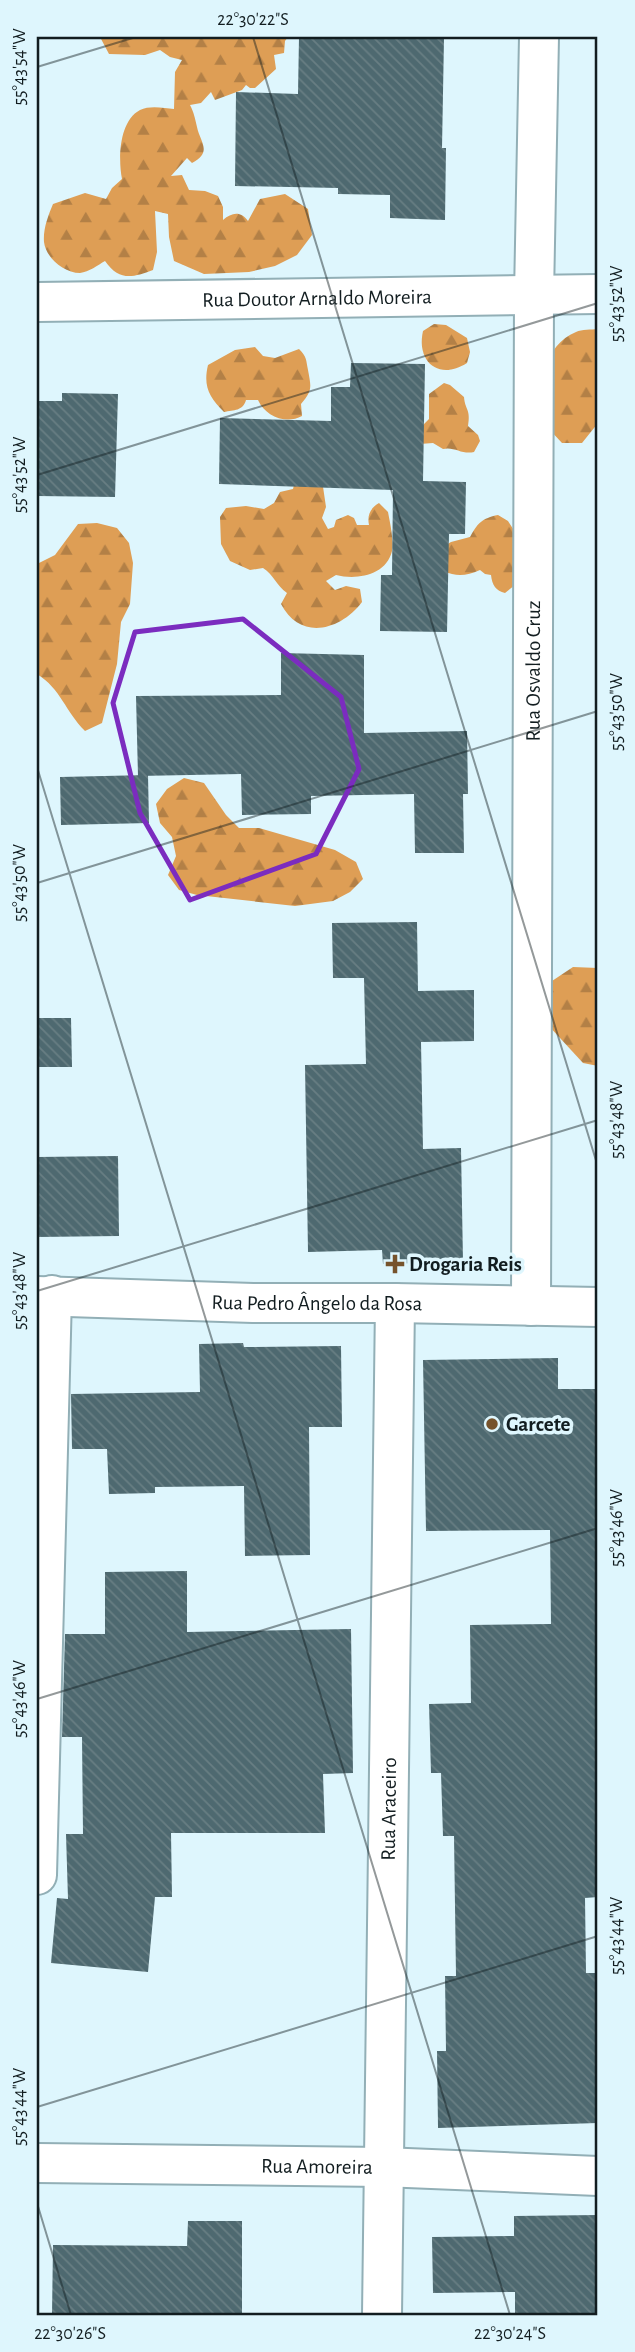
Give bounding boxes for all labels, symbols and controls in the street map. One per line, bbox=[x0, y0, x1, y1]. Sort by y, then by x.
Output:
text: 22°30'22"S bbox=[217, 11, 289, 29]
text: 55°43'54"W bbox=[11, 29, 29, 105]
text: 55°43'52"W bbox=[608, 266, 626, 342]
street label: Rua Doutor Arnaldo Moreira bbox=[202, 286, 432, 310]
text: 55°43'52"W bbox=[11, 437, 29, 513]
street label: Rua Osvaldo Cruz bbox=[522, 600, 544, 742]
text: 55°43'50"W bbox=[608, 673, 626, 751]
text: 55°43'50"W bbox=[11, 844, 29, 922]
text: 55°43'48"W bbox=[608, 1081, 626, 1159]
text: 55°43'48"W bbox=[11, 1252, 29, 1330]
place label: Drogaria Reis bbox=[409, 1254, 522, 1275]
marker: Drogaria Reis bbox=[387, 1256, 403, 1272]
street label: Rua Pedro Ângelo da Rosa bbox=[211, 1291, 423, 1314]
place label: Garcete bbox=[506, 1414, 571, 1435]
marker: Garcete bbox=[484, 1416, 500, 1432]
text: 55°43'46"W bbox=[608, 1489, 626, 1567]
text: 55°43'46"W bbox=[11, 1660, 29, 1738]
street label: Rua Araceiro bbox=[377, 1757, 400, 1861]
text: 55°43'44"W bbox=[608, 1897, 626, 1975]
text: 55°43'44"W bbox=[11, 2068, 29, 2146]
street label: Rua Amoreira bbox=[261, 2155, 373, 2177]
text: 22°30'26"S bbox=[34, 2325, 106, 2343]
text: 22°30'24"S bbox=[474, 2325, 546, 2343]

